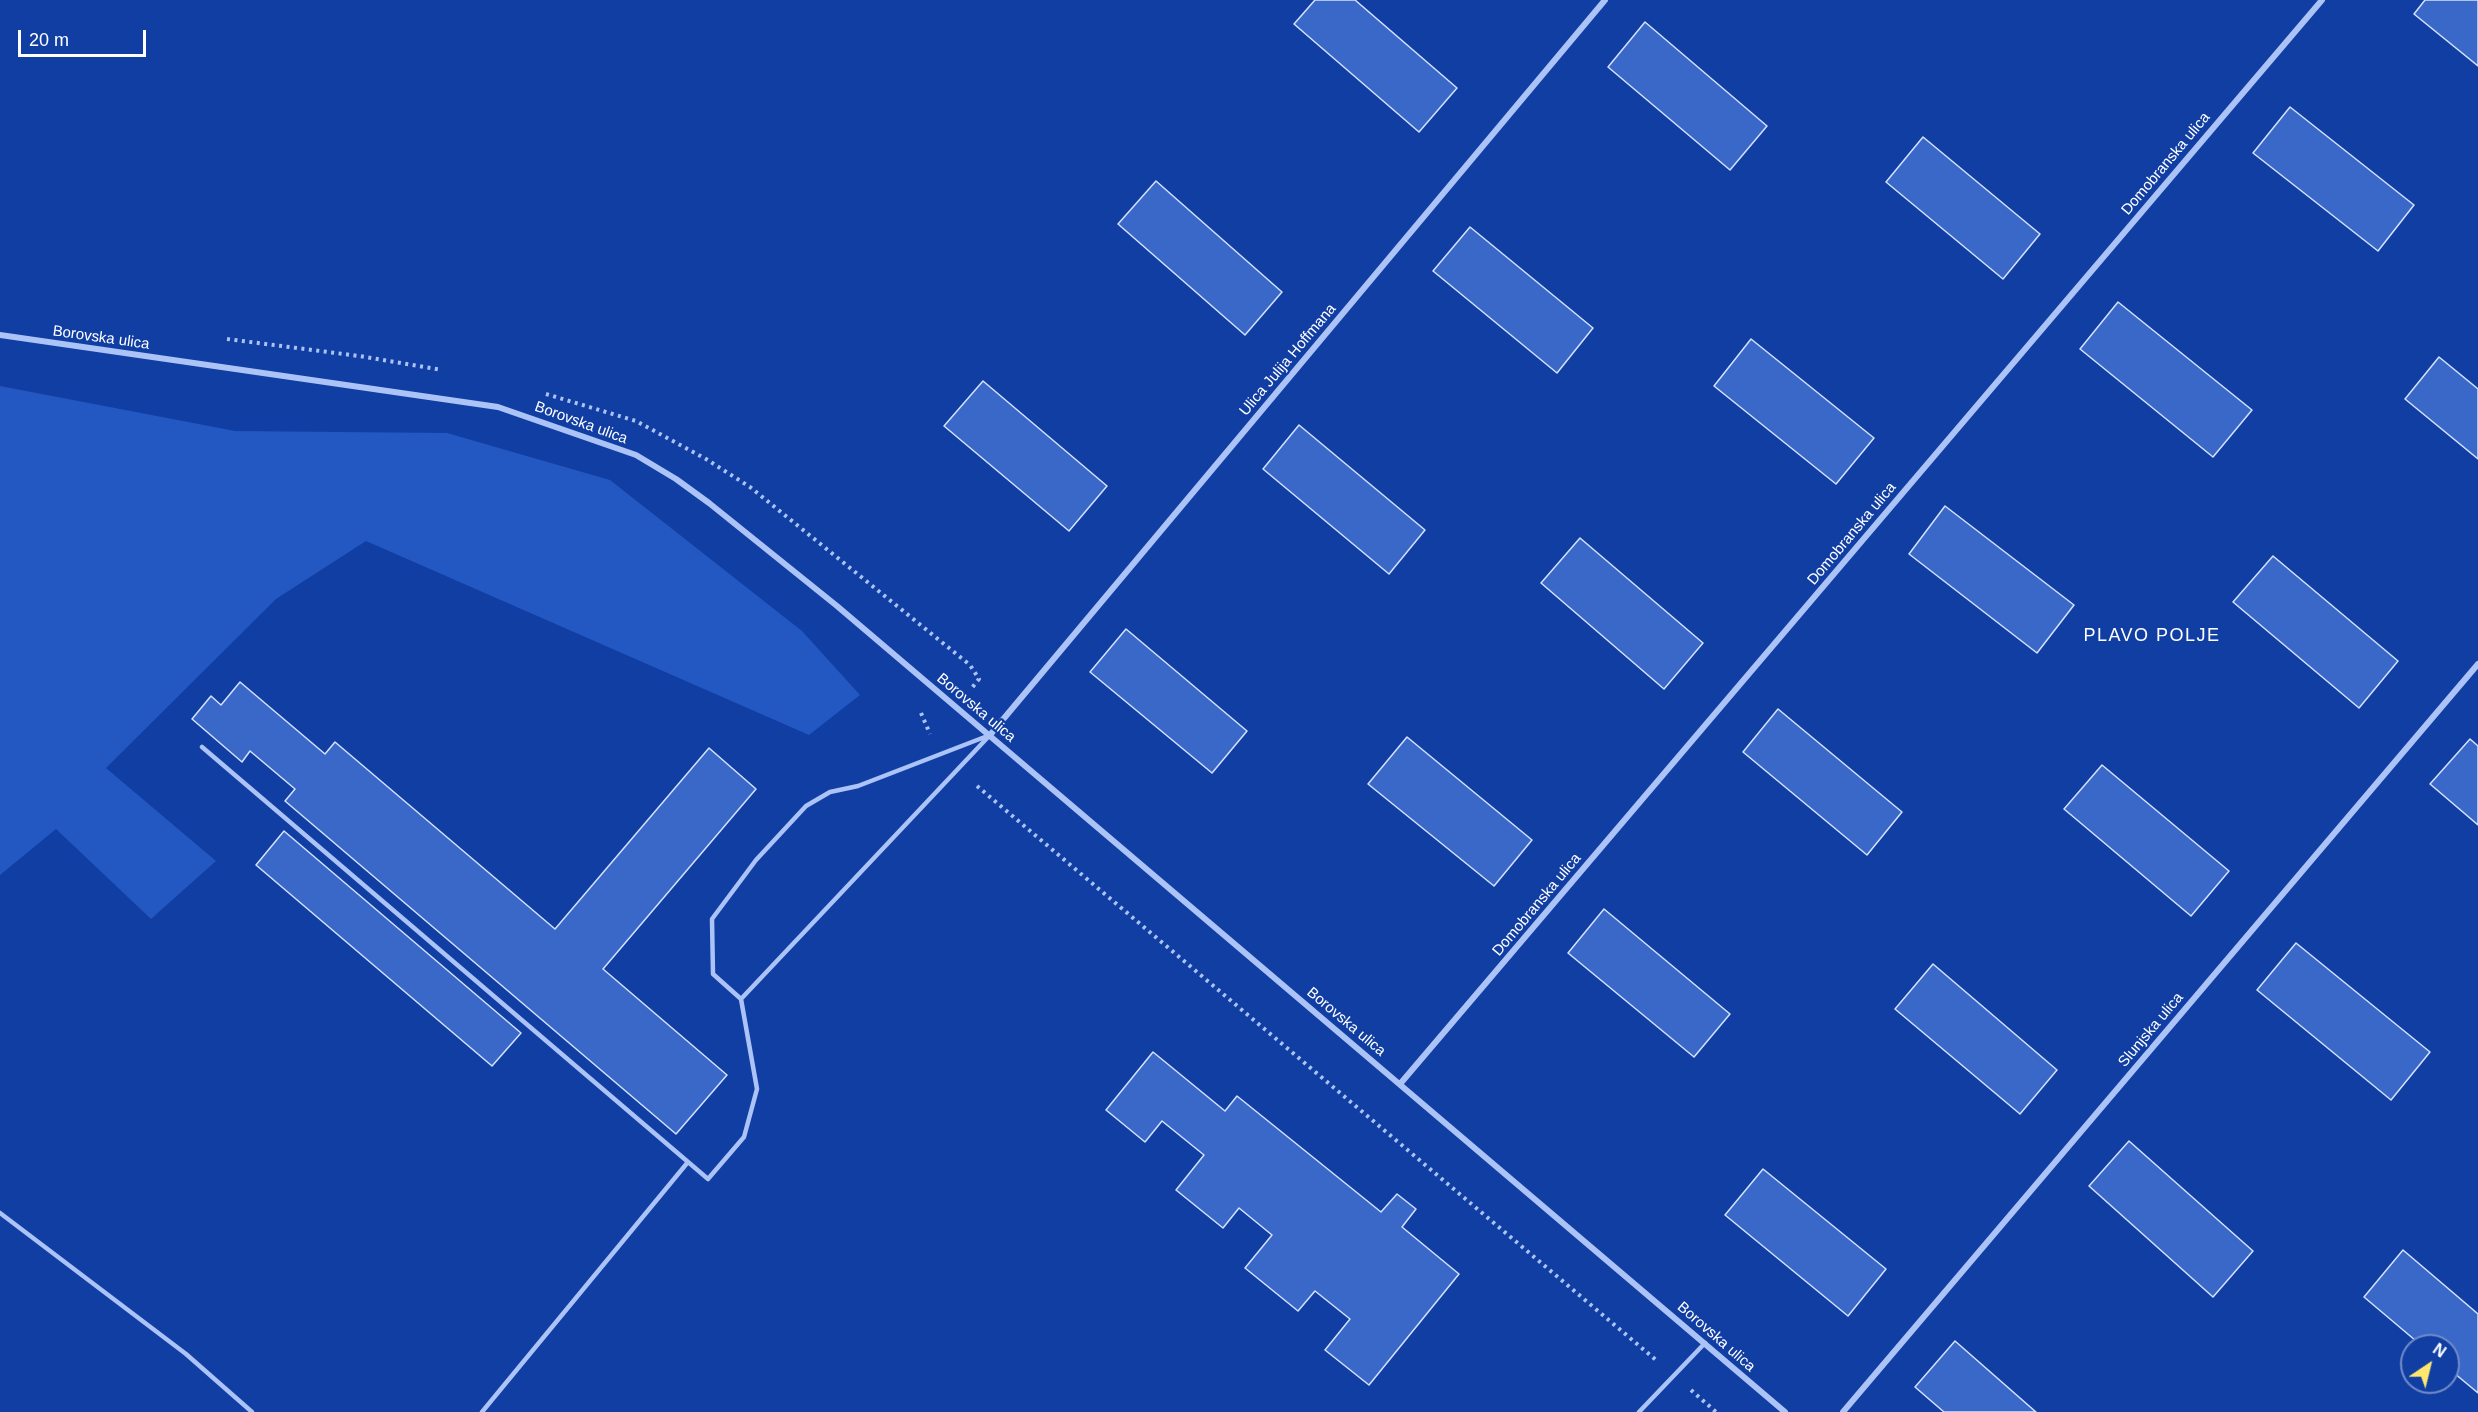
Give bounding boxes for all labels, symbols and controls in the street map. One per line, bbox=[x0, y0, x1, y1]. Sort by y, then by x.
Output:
scale bar bbox=[21, 18, 148, 56]
text: 20 m bbox=[29, 30, 69, 50]
street label: Domobranska ulica bbox=[2118, 109, 2214, 219]
street label: Ulica Julija Hoffmana bbox=[1236, 300, 1340, 420]
street label: Borovska ulica bbox=[51, 322, 151, 354]
street label: Borovska ulica bbox=[532, 398, 630, 448]
street label: Domobranska ulica bbox=[1804, 479, 1900, 589]
district label: PLAVO POLJE bbox=[2083, 625, 2221, 647]
street label: Borovska ulica bbox=[933, 670, 1019, 746]
street label: Domobranska ulica bbox=[1489, 850, 1585, 960]
street label: Borovska ulica bbox=[1303, 984, 1389, 1060]
street label: Slunjska ulica bbox=[2115, 989, 2187, 1071]
street label: Borovska ulica bbox=[1673, 1298, 1759, 1376]
north arrow bbox=[2400, 1334, 2460, 1394]
text: N bbox=[2430, 1340, 2449, 1361]

